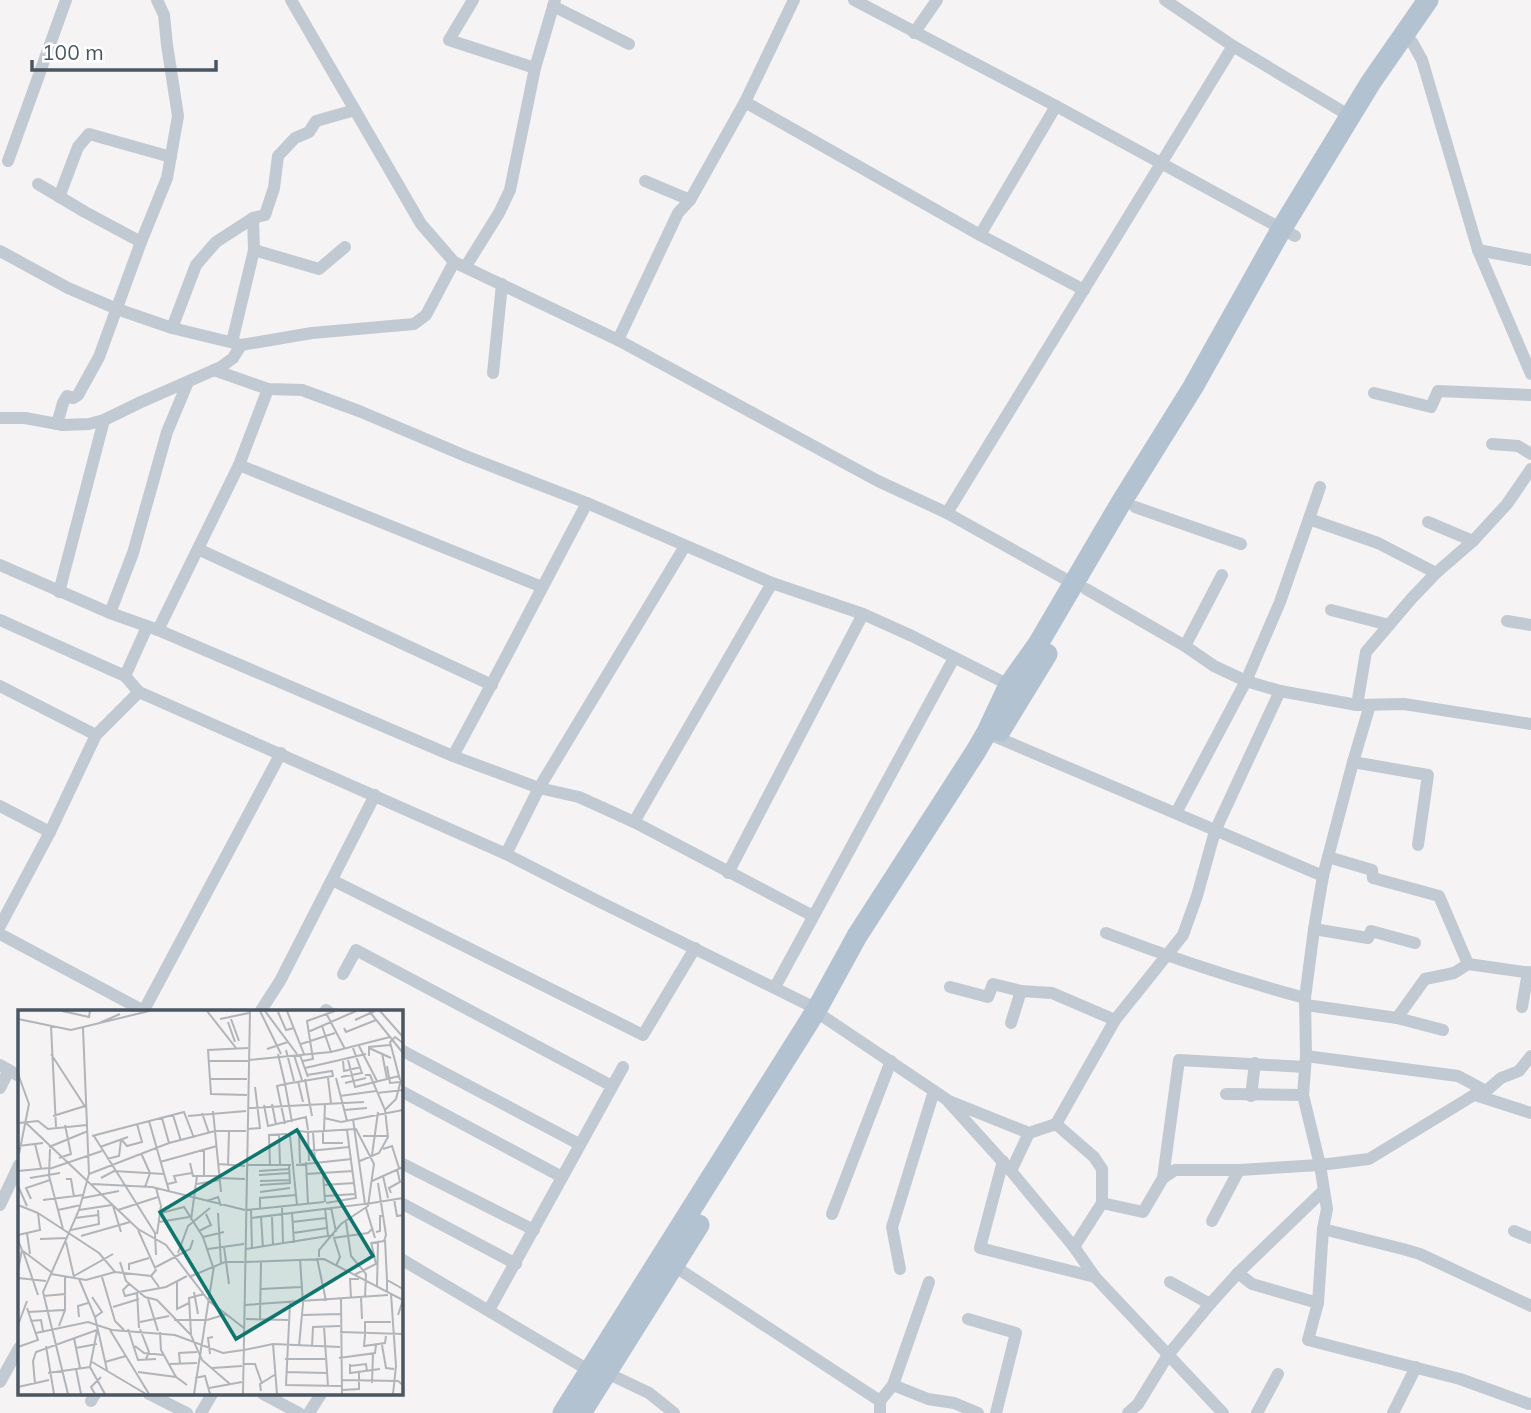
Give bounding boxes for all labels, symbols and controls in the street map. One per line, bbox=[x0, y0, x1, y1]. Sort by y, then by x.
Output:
scale bar bbox=[32, 28, 215, 72]
text: 100 m bbox=[42, 39, 104, 65]
inset map bbox=[18, 1010, 402, 1396]

